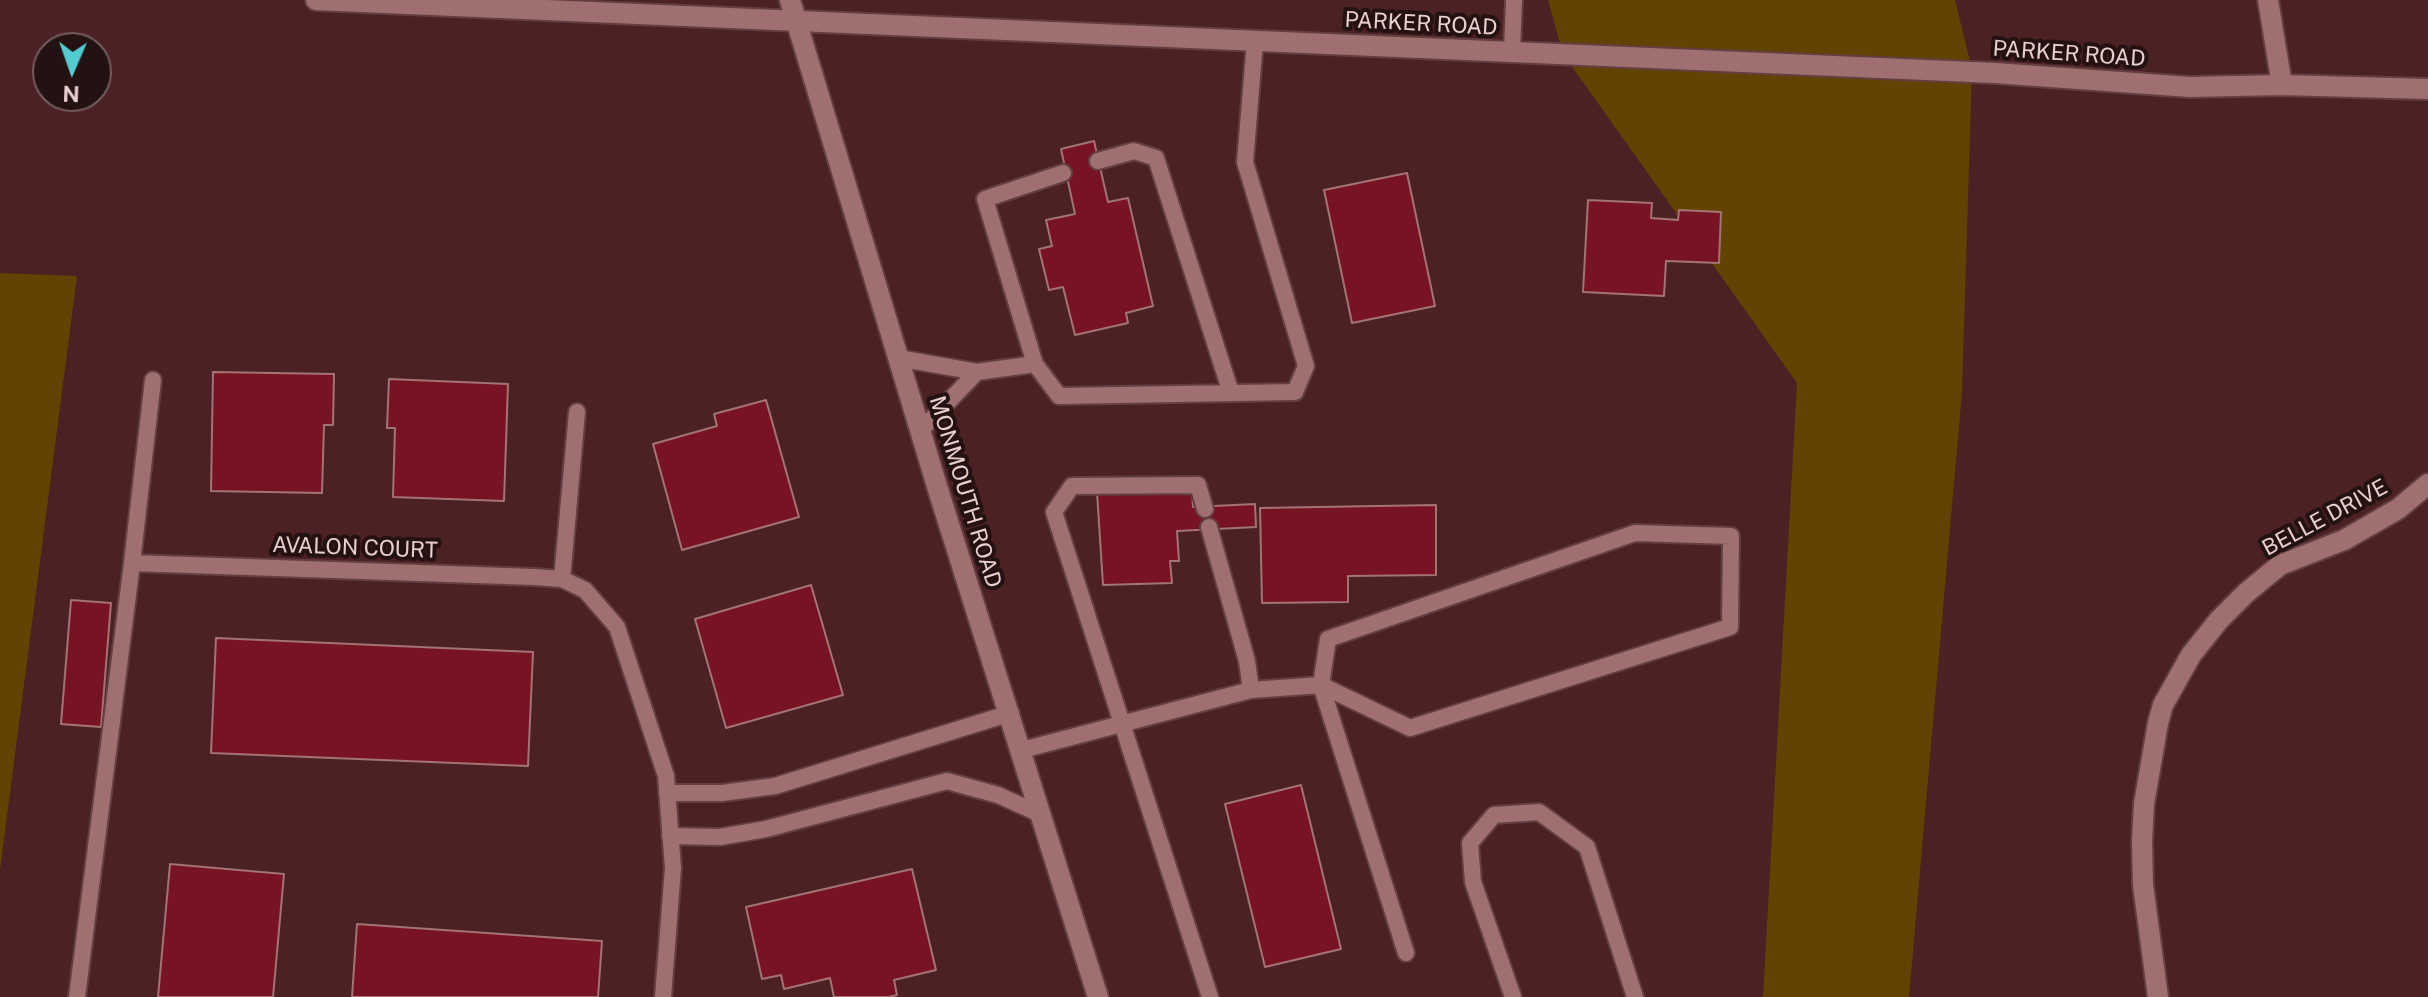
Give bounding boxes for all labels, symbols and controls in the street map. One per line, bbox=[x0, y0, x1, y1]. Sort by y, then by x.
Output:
street label: PARKER ROAD bbox=[1344, 7, 1498, 41]
north arrow bbox=[32, 32, 112, 112]
street label: PARKER ROAD bbox=[1992, 35, 2146, 73]
text: N bbox=[62, 81, 80, 107]
street label: MONMOUTH ROAD bbox=[923, 393, 1007, 591]
street label: BELLE DRIVE bbox=[2258, 474, 2392, 562]
street label: AVALON COURT bbox=[272, 532, 438, 564]

